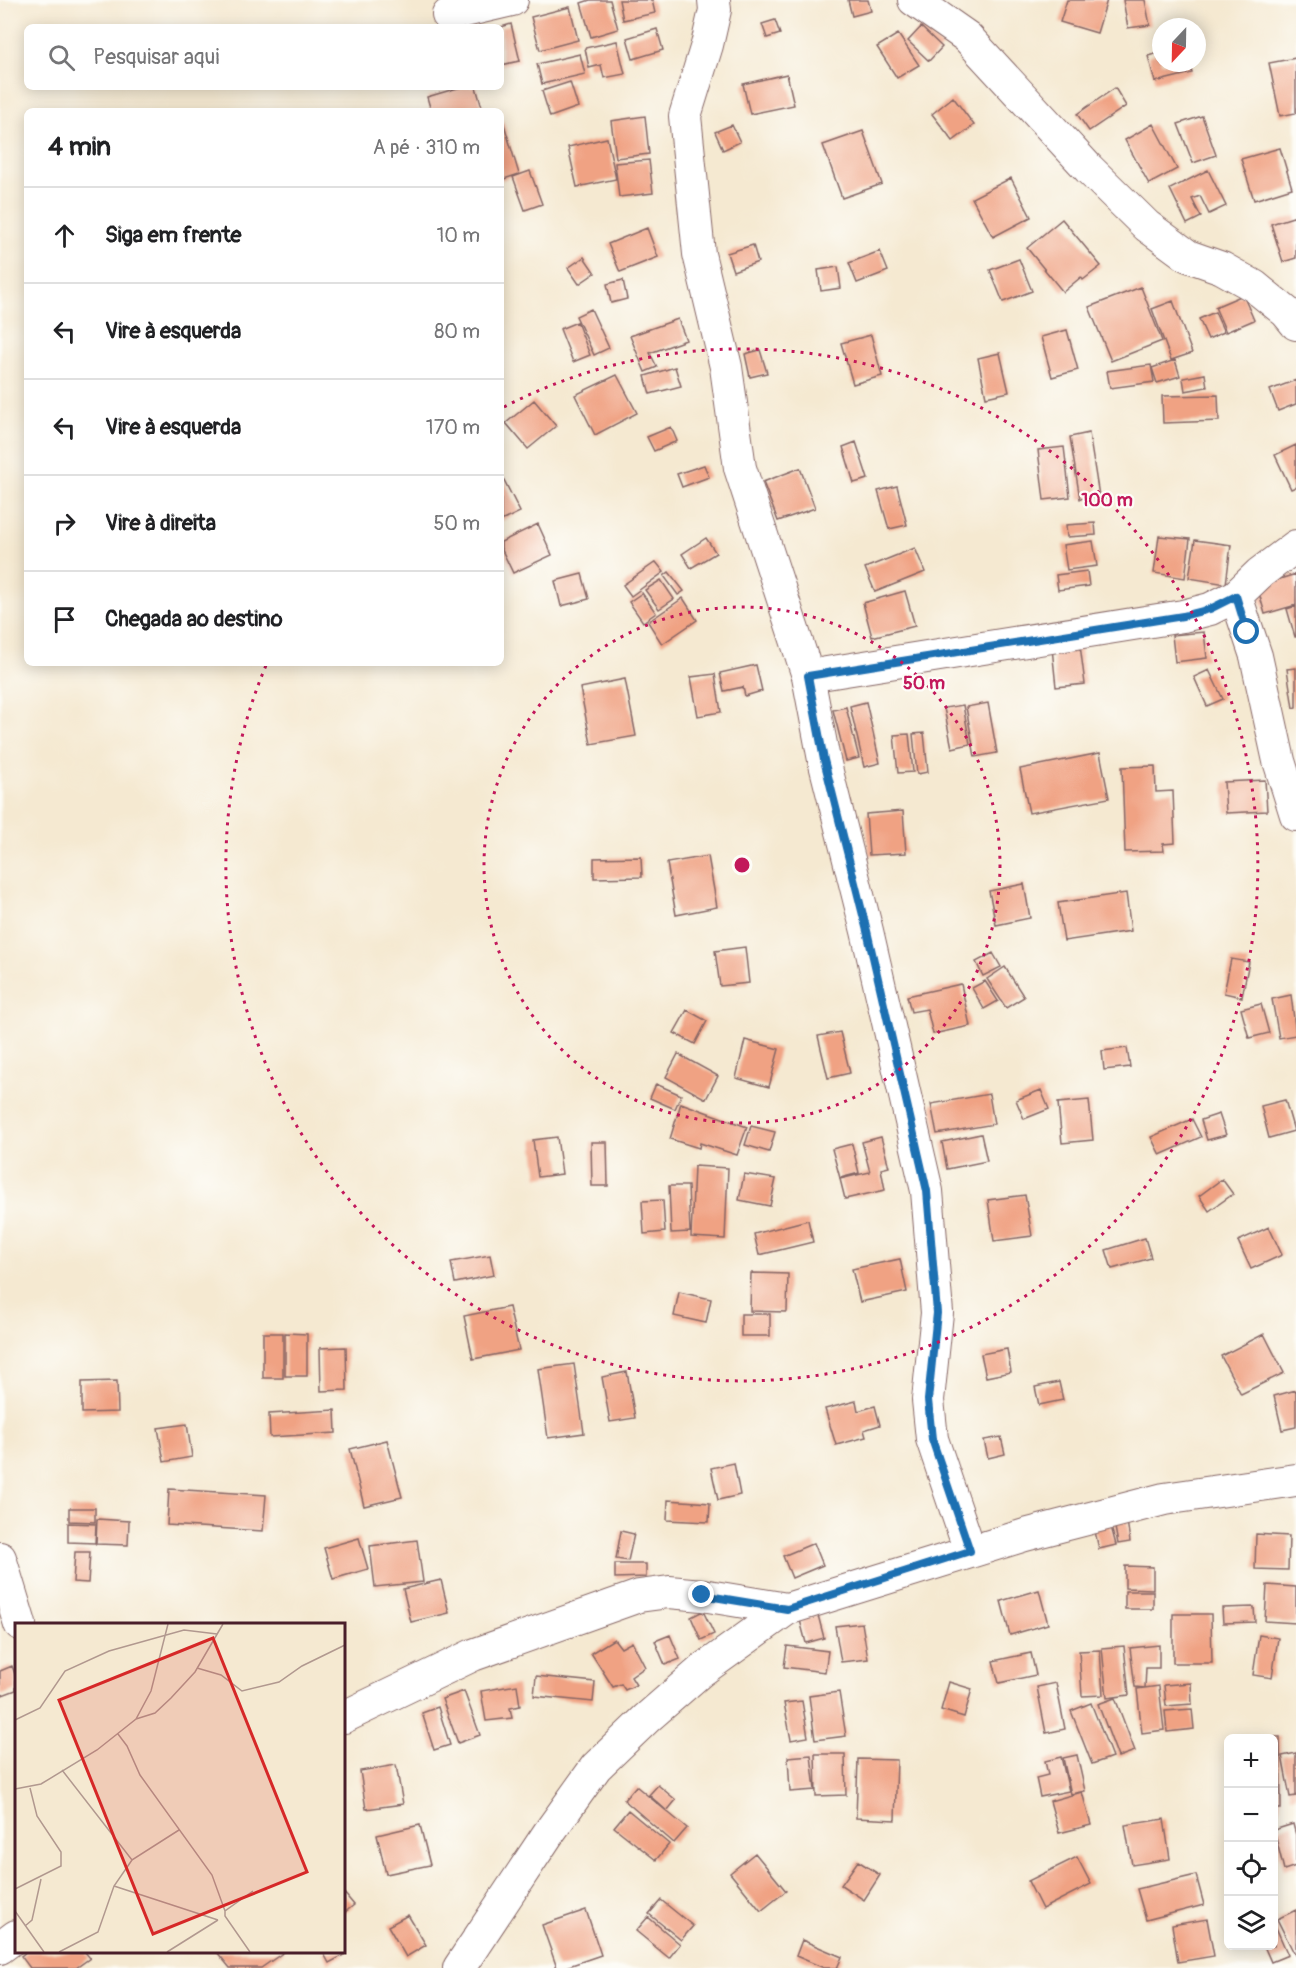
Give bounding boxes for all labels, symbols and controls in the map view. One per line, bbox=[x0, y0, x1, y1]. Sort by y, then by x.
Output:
north arrow bbox=[1152, 18, 1206, 72]
search box bbox=[24, 24, 504, 90]
icon: search bbox=[45, 41, 78, 74]
text: Pesquisar aqui bbox=[93, 43, 219, 71]
text: 4 min bbox=[48, 131, 111, 163]
text: A pé · 310 m bbox=[373, 135, 480, 160]
icon: ahead bbox=[48, 219, 81, 252]
text: Siga em frente bbox=[105, 221, 241, 249]
text: 10 m bbox=[436, 223, 480, 248]
icon: left bbox=[48, 315, 81, 348]
text: Vire à esquerda bbox=[105, 317, 241, 345]
text: 80 m bbox=[434, 319, 480, 344]
icon: left bbox=[48, 411, 81, 444]
text: Vire à esquerda bbox=[105, 413, 241, 441]
text: 170 m bbox=[426, 415, 480, 440]
text: 100 m bbox=[1081, 489, 1133, 512]
icon: right bbox=[48, 507, 81, 540]
text: Vire à direita bbox=[105, 509, 216, 537]
text: 50 m bbox=[433, 511, 480, 536]
icon: arrive bbox=[48, 603, 81, 636]
text: Chegada ao destino bbox=[105, 605, 283, 633]
route start bbox=[1233, 618, 1259, 644]
text: 50 m bbox=[903, 672, 945, 695]
centre of rings bbox=[732, 855, 752, 875]
route end bbox=[688, 1581, 714, 1607]
inset map bbox=[15, 1623, 345, 1953]
map controls bbox=[1224, 1734, 1278, 1950]
button: + bbox=[1224, 1734, 1278, 1788]
button: − bbox=[1224, 1788, 1278, 1842]
button: locate bbox=[1224, 1842, 1278, 1896]
button: layers bbox=[1224, 1896, 1278, 1950]

